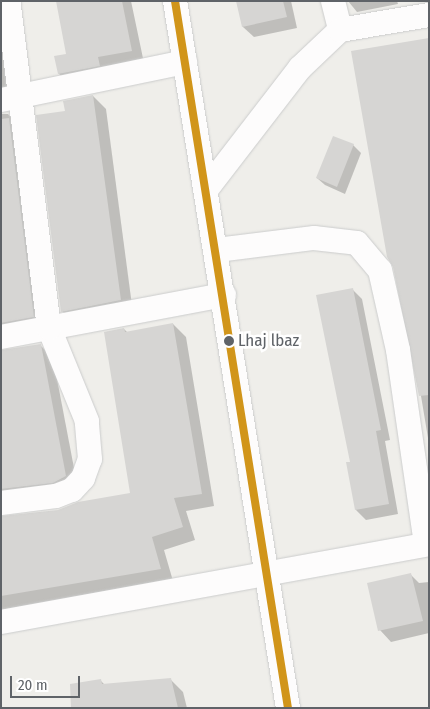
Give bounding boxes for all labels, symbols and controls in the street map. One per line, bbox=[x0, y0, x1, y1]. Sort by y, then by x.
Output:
place label: Lhaj lbaz bbox=[238, 331, 299, 351]
marker: Lhaj lbaz bbox=[224, 336, 234, 346]
scale bar bbox=[12, 666, 82, 698]
text: 20 m bbox=[18, 676, 48, 694]

